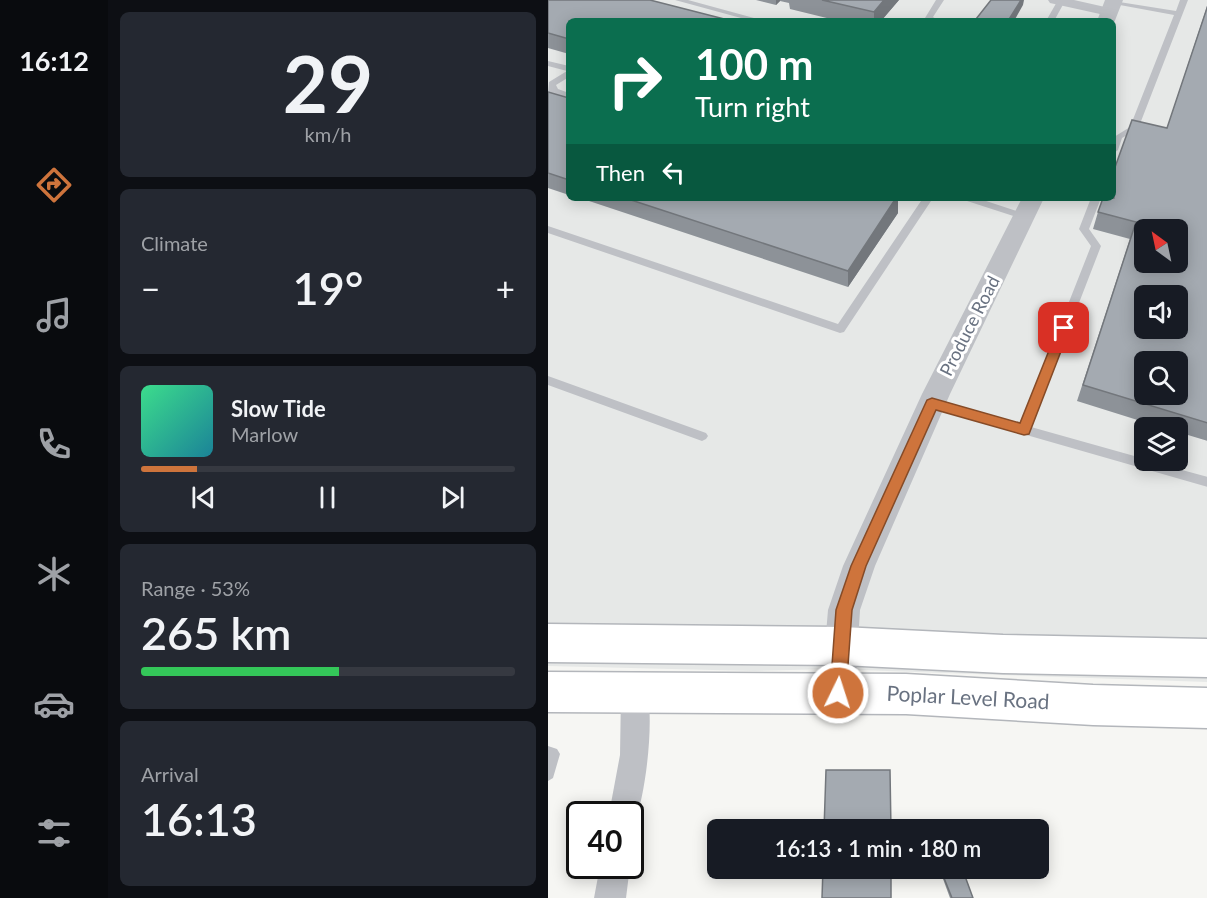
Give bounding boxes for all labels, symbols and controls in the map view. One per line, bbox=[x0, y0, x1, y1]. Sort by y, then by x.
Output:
text: 29 bbox=[283, 36, 373, 130]
text: 100 m bbox=[695, 39, 813, 89]
icon: right bbox=[596, 42, 674, 120]
text: 16:12 bbox=[19, 44, 89, 77]
text: Turn right bbox=[695, 90, 810, 123]
text: km/h bbox=[305, 122, 351, 146]
icon: left bbox=[657, 156, 690, 189]
text: Then bbox=[596, 159, 645, 186]
icon: directions bbox=[33, 164, 75, 206]
north arrow bbox=[1134, 219, 1188, 273]
map controls bbox=[1134, 219, 1188, 471]
text: Climate bbox=[141, 231, 208, 255]
text: 19° bbox=[293, 261, 363, 315]
text: − bbox=[141, 268, 160, 308]
text: + bbox=[496, 268, 515, 308]
street label: Produce Road bbox=[934, 272, 1004, 379]
button: sound bbox=[1134, 285, 1188, 339]
icon: music bbox=[33, 294, 75, 336]
pin bbox=[1038, 302, 1089, 353]
icon: arrive bbox=[1047, 311, 1080, 344]
button: search bbox=[1134, 351, 1188, 405]
text: Slow Tide bbox=[231, 395, 326, 422]
button: layers bbox=[1134, 417, 1188, 471]
text: Marlow bbox=[231, 422, 298, 446]
icon: phone bbox=[33, 423, 75, 465]
icon: previous bbox=[187, 481, 220, 514]
icon: pause bbox=[311, 481, 344, 514]
icon: next bbox=[436, 481, 469, 514]
icon: climate bbox=[33, 553, 75, 595]
text: Range · 53% bbox=[141, 576, 250, 600]
text: 265 km bbox=[141, 606, 291, 660]
position arrow bbox=[806, 661, 870, 725]
street label: Poplar Level Road bbox=[886, 680, 1050, 713]
icon: car bbox=[33, 683, 75, 725]
text: Arrival bbox=[141, 762, 199, 786]
text: 16:13 bbox=[141, 792, 257, 846]
speed limit sign: 40 bbox=[566, 801, 644, 879]
icon: filters bbox=[33, 812, 75, 854]
text: 16:13 · 1 min · 180 m bbox=[775, 835, 981, 862]

